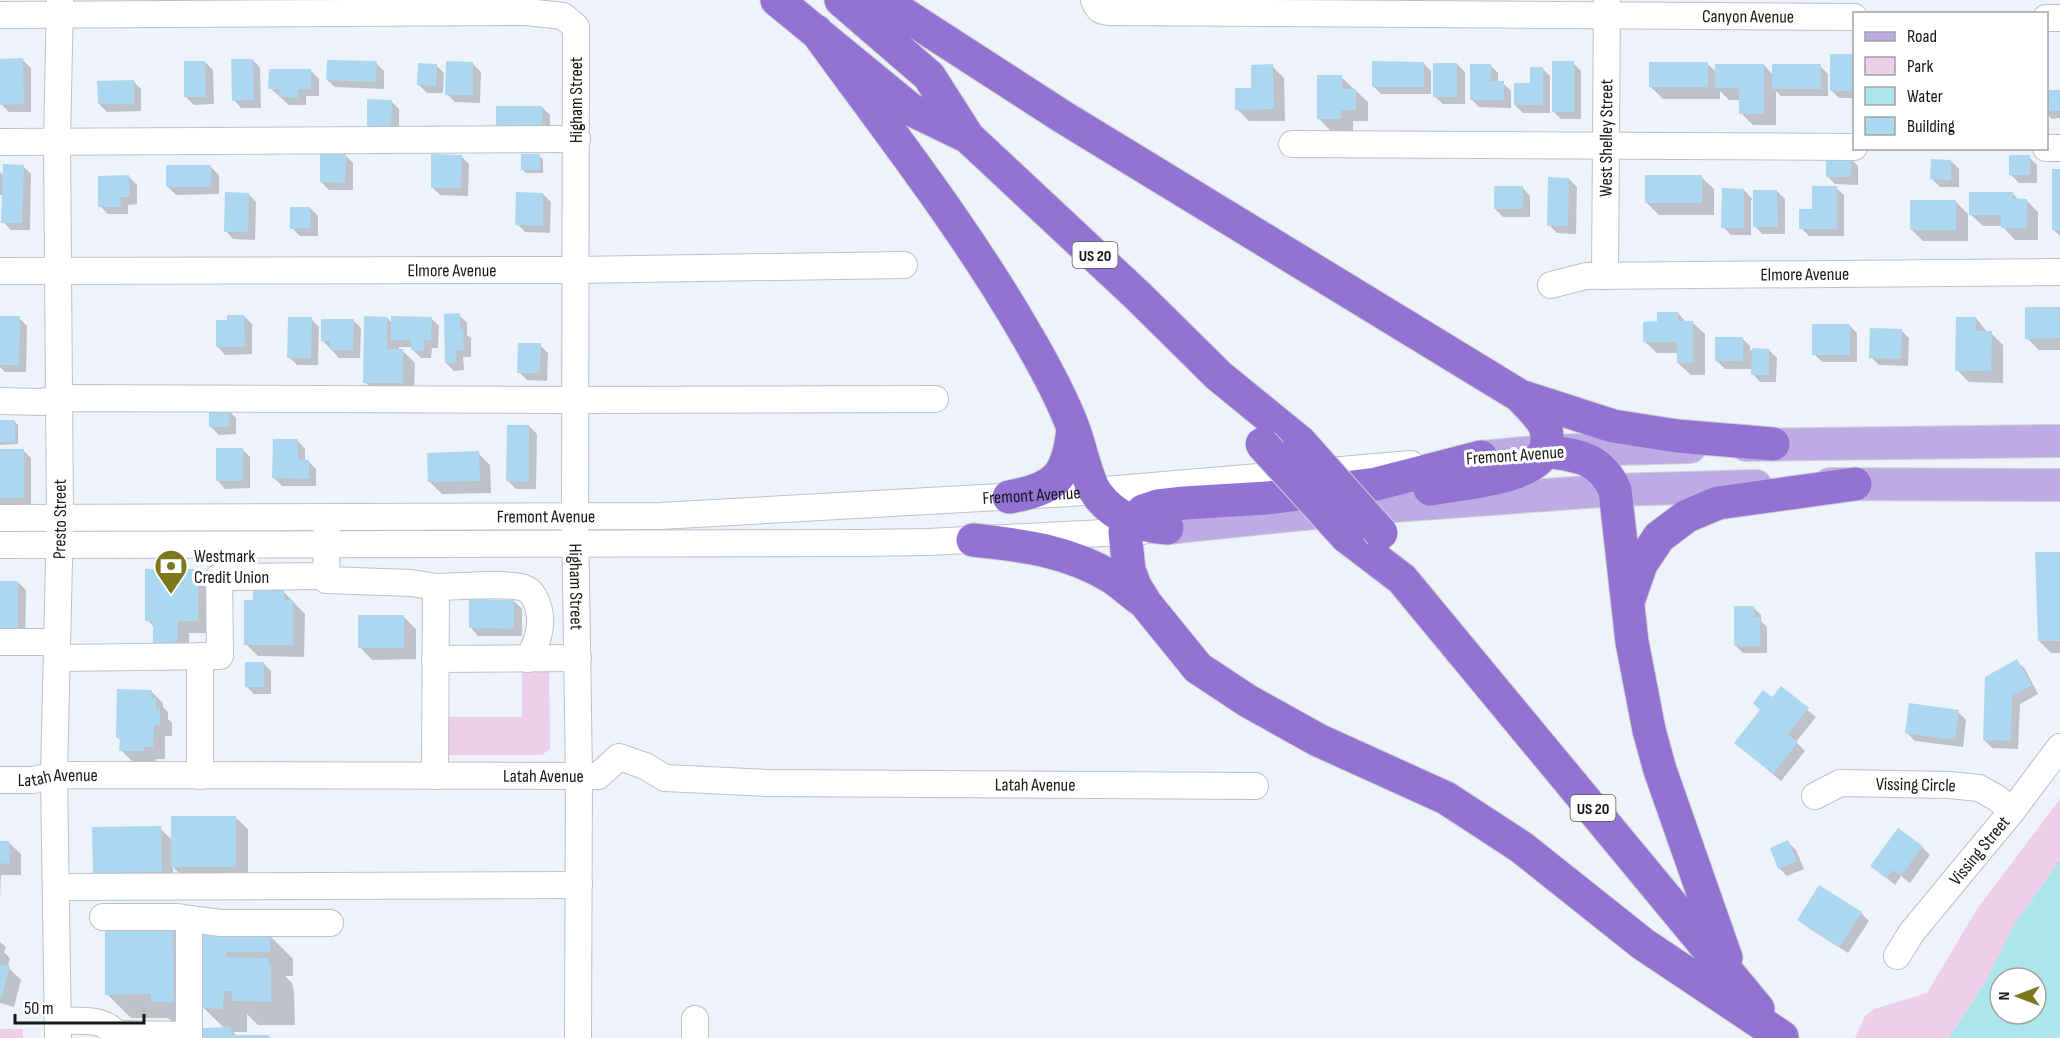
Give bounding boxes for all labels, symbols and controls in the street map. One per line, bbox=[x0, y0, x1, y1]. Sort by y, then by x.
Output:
street label: Canyon Avenue bbox=[1702, 6, 1794, 28]
legend bbox=[1853, 12, 2048, 150]
text: Road bbox=[1907, 26, 1937, 47]
street label: Higham Street bbox=[566, 56, 587, 143]
text: Park bbox=[1907, 56, 1933, 77]
street label: West Shelley Street bbox=[1596, 78, 1617, 197]
text: Water bbox=[1907, 86, 1943, 107]
text: Building bbox=[1907, 116, 1955, 137]
road number: US 20 bbox=[1072, 242, 1118, 268]
street label: Elmore Avenue bbox=[408, 260, 496, 281]
street label: Elmore Avenue bbox=[1760, 264, 1849, 286]
street label: Fremont Avenue bbox=[1465, 442, 1565, 469]
street label: Presto Street bbox=[49, 479, 71, 559]
street label: Fremont Avenue bbox=[982, 482, 1081, 509]
street label: Fremont Avenue bbox=[497, 506, 595, 527]
street label: Higham Street bbox=[564, 543, 587, 631]
place label: Westmark Credit Union bbox=[194, 546, 269, 588]
bank icon: Westmark Credit Union bbox=[153, 548, 189, 595]
street label: Latah Avenue bbox=[18, 765, 98, 791]
street label: Latah Avenue bbox=[503, 766, 584, 787]
street label: Latah Avenue bbox=[995, 774, 1076, 796]
street label: Vissing Circle bbox=[1876, 774, 1957, 797]
road number: US 20 bbox=[1570, 795, 1616, 821]
street label: Vissing Street bbox=[1945, 812, 2015, 890]
north arrow bbox=[1988, 966, 2048, 1026]
scale bar bbox=[15, 987, 144, 1025]
text: N bbox=[1995, 992, 2014, 1000]
text: 50 m bbox=[24, 998, 54, 1019]

